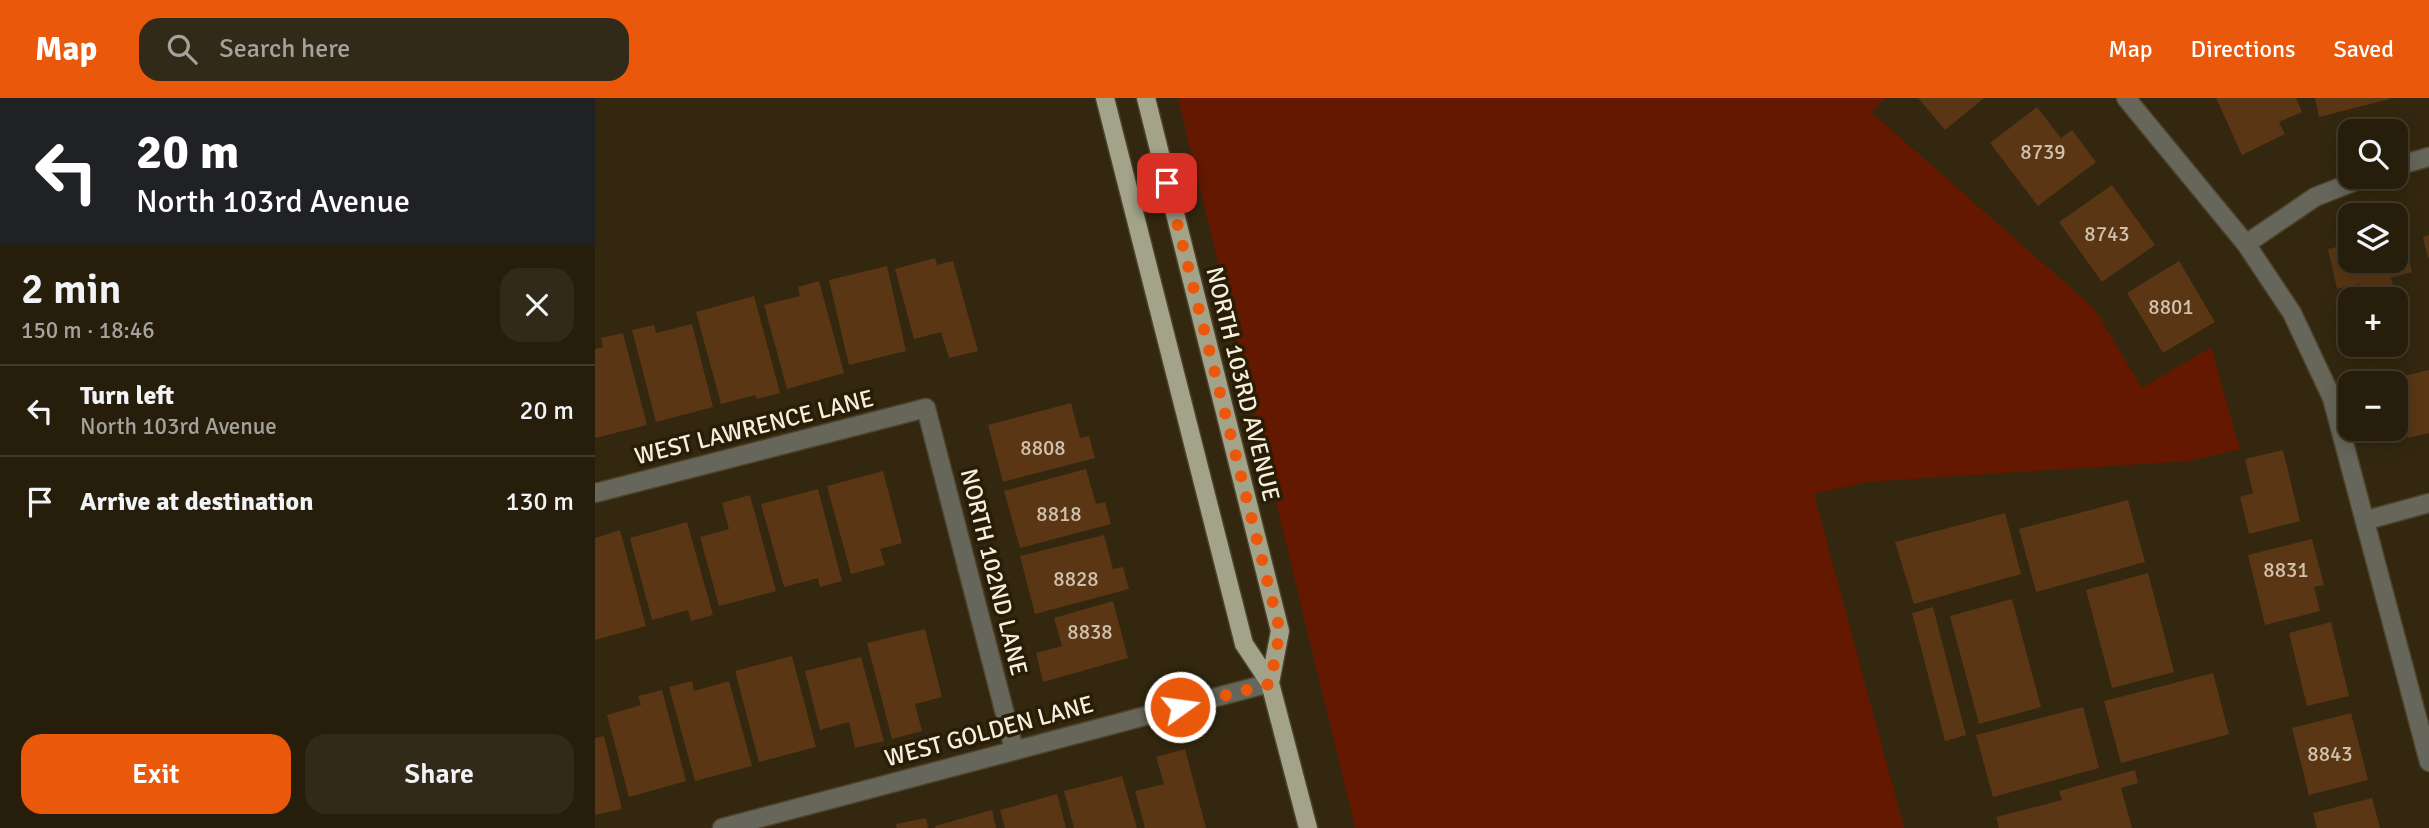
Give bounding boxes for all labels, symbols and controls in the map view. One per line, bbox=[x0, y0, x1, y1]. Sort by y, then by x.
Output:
search box bbox=[139, 18, 629, 81]
text: Map bbox=[35, 29, 97, 70]
icon: search bbox=[163, 30, 201, 68]
text: Search here bbox=[219, 33, 350, 65]
text: Map bbox=[2108, 34, 2153, 64]
text: Directions bbox=[2191, 34, 2296, 64]
text: Saved bbox=[2334, 34, 2394, 64]
map controls bbox=[2338, 119, 2408, 441]
button: search bbox=[2338, 119, 2408, 189]
text: 20 m bbox=[136, 122, 239, 182]
icon: left bbox=[21, 126, 112, 217]
house number: 8739 bbox=[2020, 139, 2066, 165]
pin bbox=[1137, 153, 1197, 213]
icon: arrive bbox=[1148, 164, 1186, 202]
text: North 103rd Avenue bbox=[136, 182, 410, 221]
button: layers bbox=[2338, 203, 2408, 273]
house number: 8743 bbox=[2084, 221, 2130, 247]
text: 2 min bbox=[21, 264, 122, 315]
street label: NORTH 103RD AVENUE bbox=[1199, 264, 1287, 504]
button: close bbox=[500, 268, 574, 342]
button: + bbox=[2338, 287, 2408, 357]
house number: 8801 bbox=[2148, 294, 2194, 320]
text: 150 m · 18:46 bbox=[21, 316, 155, 345]
button: − bbox=[2338, 371, 2408, 441]
text: Turn left bbox=[80, 380, 174, 412]
street label: WEST LAWRENCE LANE bbox=[631, 383, 877, 471]
icon: left bbox=[21, 392, 59, 430]
text: 20 m bbox=[519, 395, 574, 427]
text: North 103rd Avenue bbox=[80, 412, 277, 441]
house number: 8808 bbox=[1020, 435, 1066, 461]
street label: NORTH 102ND LANE bbox=[954, 465, 1034, 679]
icon: arrive bbox=[21, 483, 59, 521]
text: Arrive at destination bbox=[80, 486, 313, 518]
text: 130 m bbox=[505, 486, 574, 518]
house number: 8818 bbox=[1036, 501, 1082, 527]
house number: 8831 bbox=[2263, 557, 2309, 583]
house number: 8828 bbox=[1053, 566, 1099, 592]
house number: 8838 bbox=[1067, 619, 1113, 645]
position arrow bbox=[1143, 670, 1217, 744]
street label: WEST GOLDEN LANE bbox=[881, 689, 1097, 773]
button: Exit bbox=[21, 734, 291, 814]
button: Share bbox=[305, 734, 574, 814]
house number: 8843 bbox=[2307, 741, 2353, 767]

